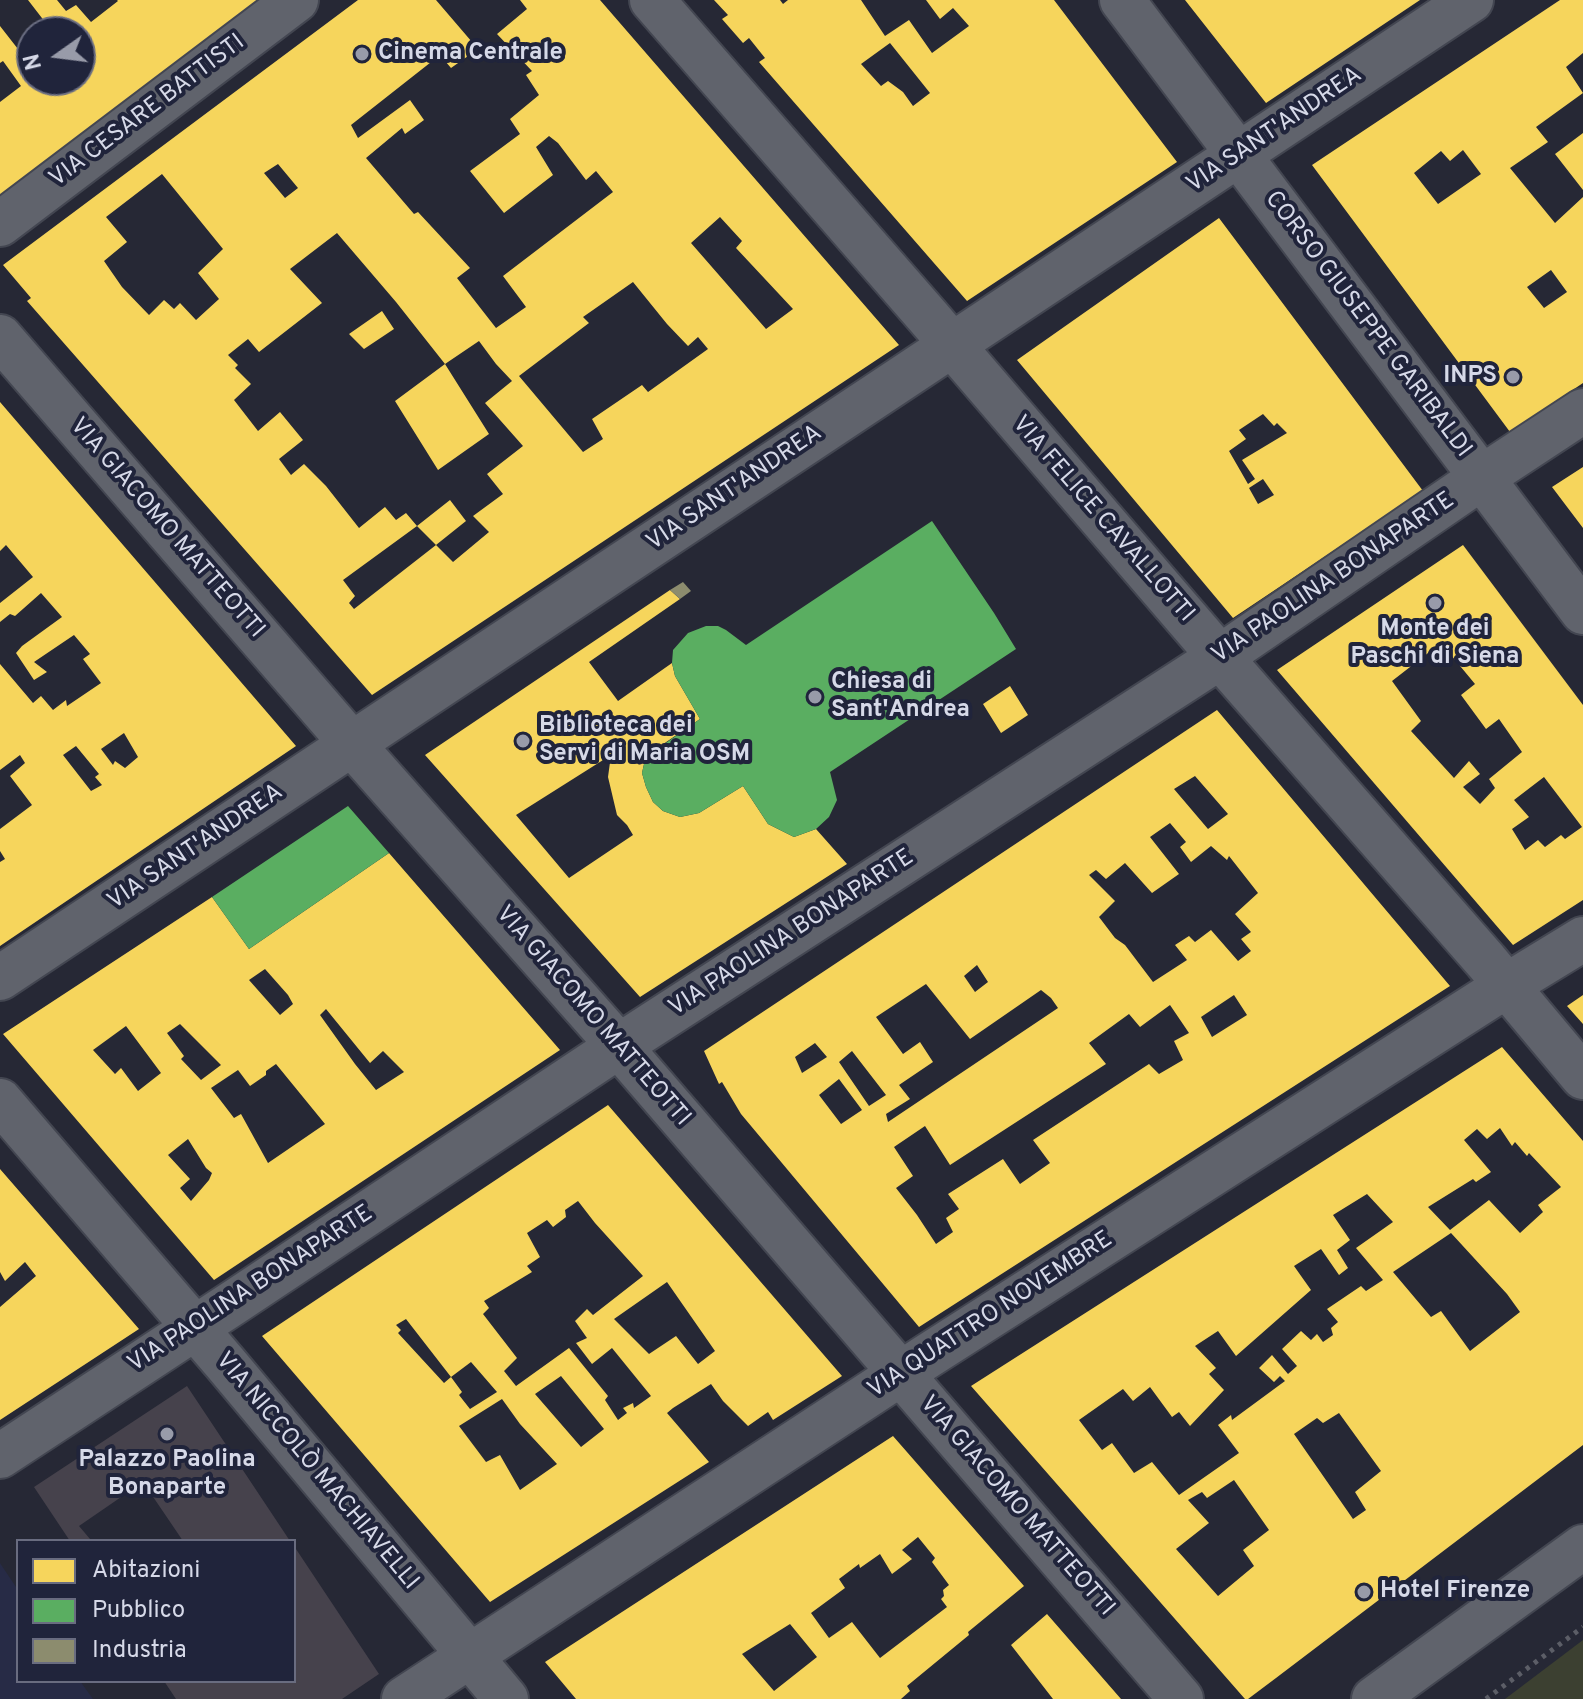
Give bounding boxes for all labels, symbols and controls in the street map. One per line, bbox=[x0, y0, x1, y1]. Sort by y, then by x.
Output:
north arrow bbox=[16, 16, 96, 96]
street label: VIA CESARE BATTISTI bbox=[45, 29, 251, 195]
place label: Cinema Centrale bbox=[378, 40, 563, 68]
marker: Cinema Centrale bbox=[353, 45, 371, 63]
text: N bbox=[19, 51, 49, 72]
street label: VIA SANT'ANDREA bbox=[1182, 62, 1368, 200]
street label: CORSO GIUSEPPE GARIBALDI bbox=[1257, 186, 1477, 464]
place label: INPS bbox=[1443, 363, 1497, 391]
marker: INPS bbox=[1504, 368, 1522, 386]
street label: VIA FELICE CAVALLOTTI bbox=[1005, 411, 1199, 629]
street label: VIA GIACOMO MATTEOTTI bbox=[62, 413, 270, 645]
street label: VIA SANT'ANDREA bbox=[642, 420, 828, 558]
street label: VIA PAOLINA BONAPARTE bbox=[1207, 487, 1461, 671]
marker: Monte dei Paschi di Siena bbox=[1426, 594, 1444, 612]
place label: Monte dei Paschi di Siena bbox=[1351, 616, 1519, 672]
place label: Chiesa di Sant'Andrea bbox=[831, 669, 970, 725]
marker: Chiesa di Sant'Andrea bbox=[806, 688, 824, 706]
place label: Biblioteca dei Servi di Maria OSM bbox=[539, 713, 750, 769]
marker: Biblioteca dei Servi di Maria OSM bbox=[514, 732, 532, 750]
street label: VIA SANT'ANDREA bbox=[103, 779, 289, 917]
street label: VIA PAOLINA BONAPARTE bbox=[664, 844, 920, 1024]
street label: VIA GIACOMO MATTEOTTI bbox=[488, 901, 696, 1133]
street label: VIA PAOLINA BONAPARTE bbox=[123, 1200, 379, 1380]
street label: VIA QUATTRO NOVEMBRE bbox=[863, 1226, 1119, 1406]
street label: VIA NICCOLÒ MACHIAVELLI bbox=[208, 1347, 424, 1597]
street label: VIA GIACOMO MATTEOTTI bbox=[912, 1391, 1120, 1623]
marker: Palazzo Paolina Bonaparte bbox=[158, 1425, 176, 1443]
place label: Palazzo Paolina Bonaparte bbox=[78, 1447, 256, 1503]
legend bbox=[16, 1539, 296, 1683]
text: Abitazioni bbox=[92, 1556, 200, 1586]
place label: Hotel Firenze bbox=[1380, 1578, 1530, 1606]
marker: Hotel Firenze bbox=[1355, 1583, 1373, 1601]
text: Pubblico bbox=[92, 1596, 185, 1626]
text: Industria bbox=[92, 1636, 187, 1666]

